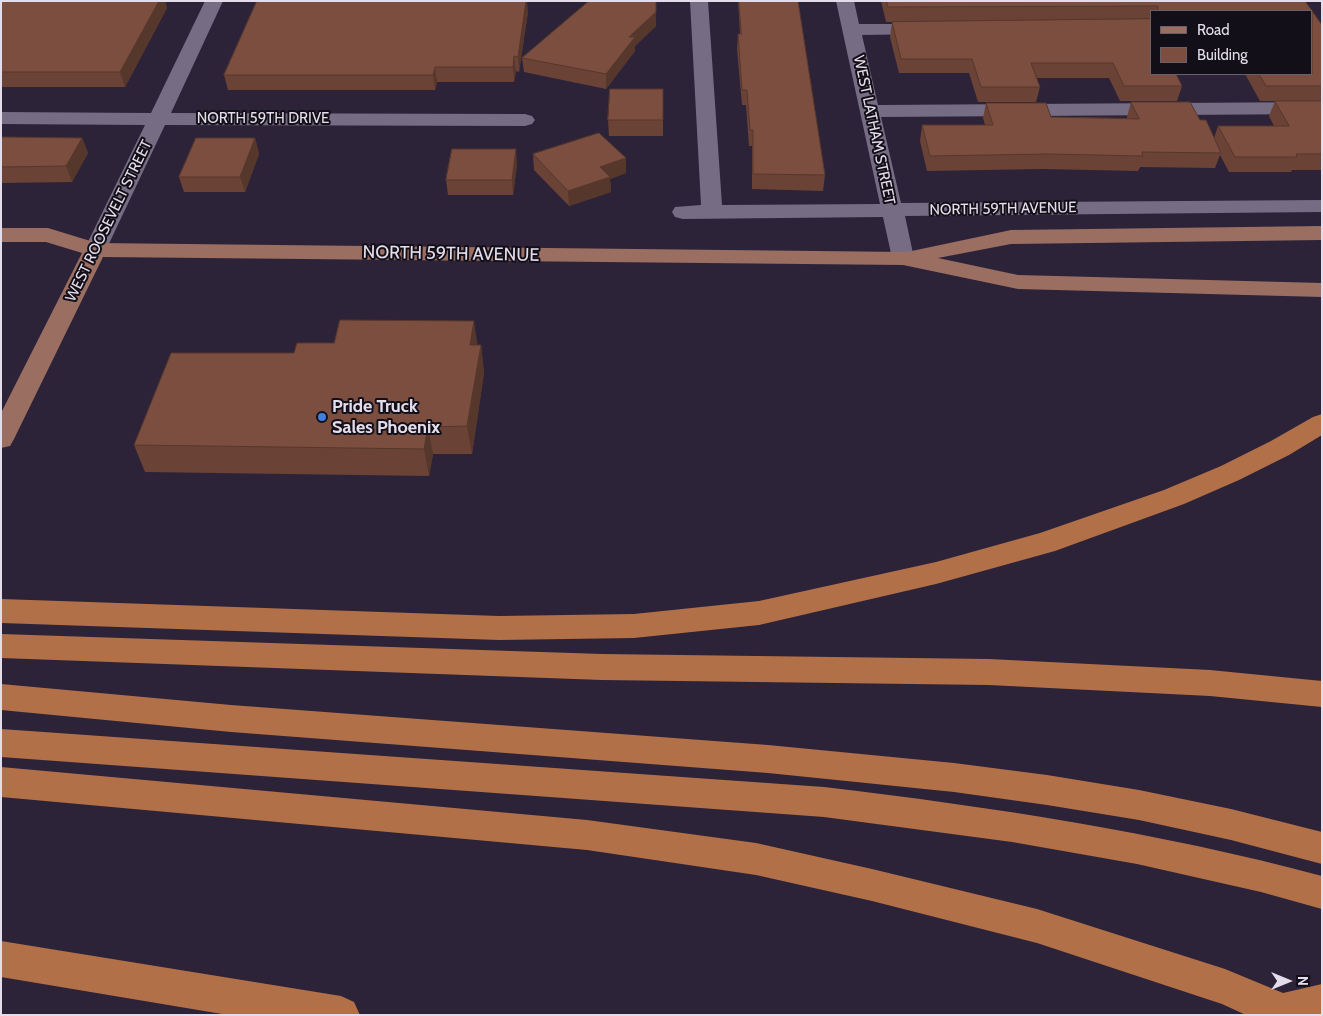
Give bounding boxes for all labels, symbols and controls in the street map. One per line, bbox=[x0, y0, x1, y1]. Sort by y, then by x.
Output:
legend bbox=[1150, 10, 1313, 75]
text: Road bbox=[1197, 21, 1230, 39]
text: Building bbox=[1197, 46, 1248, 64]
street label: WEST LATHAM STREET bbox=[849, 54, 899, 206]
street label: NORTH 59TH DRIVE bbox=[197, 110, 329, 128]
street label: WEST ROOSEVELT STREET bbox=[62, 137, 156, 305]
street label: NORTH 59TH AVENUE bbox=[929, 199, 1077, 219]
street label: NORTH 59TH AVENUE bbox=[362, 242, 540, 266]
place label: Pride Truck Sales Phoenix bbox=[332, 396, 440, 438]
marker: Pride Truck Sales Phoenix bbox=[316, 411, 328, 423]
north arrow bbox=[1263, 956, 1313, 1006]
text: N bbox=[1294, 976, 1312, 986]

